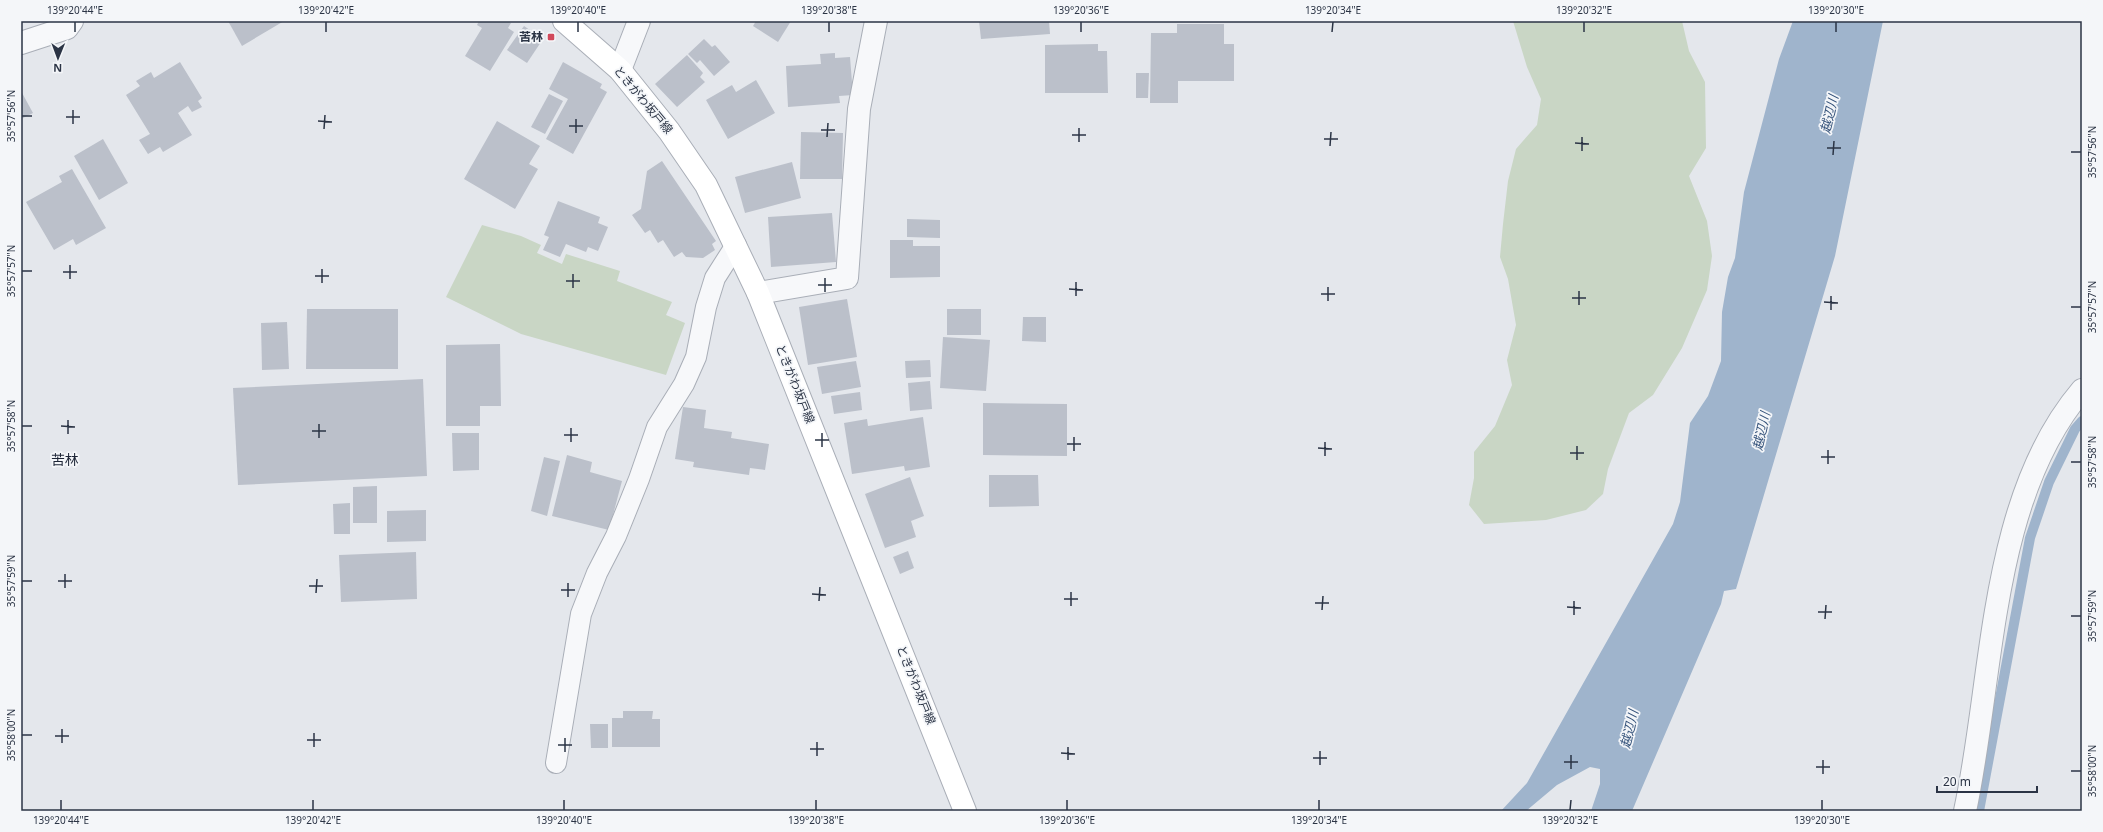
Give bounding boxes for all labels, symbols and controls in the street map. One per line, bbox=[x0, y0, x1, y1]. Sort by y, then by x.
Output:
text: 139°20'44"E bbox=[47, 3, 103, 17]
text: 139°20'42"E bbox=[298, 3, 354, 17]
text: 139°20'40"E bbox=[550, 3, 606, 17]
text: 139°20'38"E bbox=[801, 3, 857, 17]
text: 139°20'36"E bbox=[1053, 3, 1109, 17]
text: 139°20'34"E bbox=[1305, 3, 1361, 17]
text: 139°20'32"E bbox=[1556, 3, 1612, 17]
text: 139°20'30"E bbox=[1808, 3, 1864, 17]
place label: 苦林 bbox=[519, 28, 543, 45]
marker: 苦林 bbox=[546, 32, 556, 42]
north arrow bbox=[38, 38, 78, 78]
text: N bbox=[53, 61, 62, 76]
street label: ときがわ坂戸線 bbox=[610, 62, 677, 137]
text: 35°57'56"N bbox=[4, 90, 18, 142]
water label: 越辺川 bbox=[1816, 91, 1843, 135]
text: 35°57'56"N bbox=[2085, 126, 2099, 178]
text: 35°57'57"N bbox=[4, 245, 18, 297]
text: 35°57'57"N bbox=[2085, 281, 2099, 333]
street label: ときがわ坂戸線 bbox=[772, 342, 819, 426]
text: 35°57'58"N bbox=[4, 400, 18, 452]
water label: 越辺川 bbox=[1748, 408, 1774, 452]
text: 35°57'58"N bbox=[2085, 436, 2099, 488]
district label: 苦林 bbox=[51, 450, 79, 469]
text: 35°57'59"N bbox=[4, 555, 18, 607]
text: 35°57'59"N bbox=[2085, 590, 2099, 642]
street label: ときがわ坂戸線 bbox=[893, 643, 940, 727]
water label: 越辺川 bbox=[1616, 706, 1643, 750]
text: 35°58'00"N bbox=[4, 709, 18, 761]
text: 35°58'00"N bbox=[2085, 745, 2099, 797]
scale bar bbox=[1937, 768, 2037, 794]
text: 20 m bbox=[1943, 773, 1971, 790]
text: 139°20'44"E bbox=[33, 813, 89, 827]
text: 139°20'42"E bbox=[285, 813, 341, 827]
text: 139°20'40"E bbox=[536, 813, 592, 827]
text: 139°20'38"E bbox=[788, 813, 844, 827]
text: 139°20'36"E bbox=[1039, 813, 1095, 827]
text: 139°20'34"E bbox=[1291, 813, 1347, 827]
text: 139°20'32"E bbox=[1542, 813, 1598, 827]
text: 139°20'30"E bbox=[1794, 813, 1850, 827]

